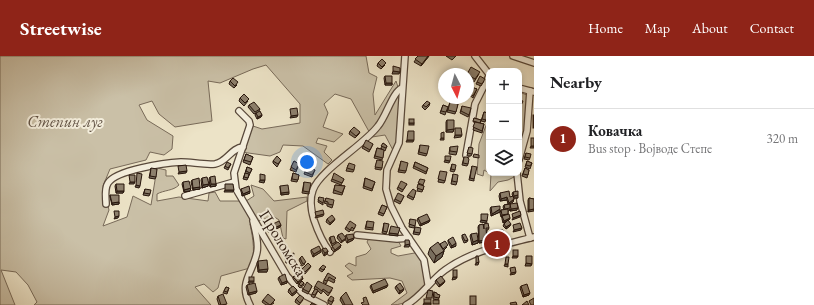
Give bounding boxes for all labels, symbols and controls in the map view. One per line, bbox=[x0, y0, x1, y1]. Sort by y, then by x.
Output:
text: Streetwise bbox=[20, 16, 102, 41]
text: Home bbox=[588, 19, 623, 37]
text: Map bbox=[645, 19, 670, 37]
text: About bbox=[692, 19, 728, 37]
text: Contact bbox=[750, 19, 794, 37]
north arrow bbox=[438, 68, 474, 104]
map controls bbox=[486, 68, 522, 176]
button: + bbox=[486, 68, 522, 104]
text: Nearby bbox=[550, 71, 602, 93]
button: − bbox=[486, 104, 522, 140]
park label: Степин луг bbox=[27, 111, 103, 132]
text: Ковачка bbox=[588, 121, 642, 140]
text: 1 bbox=[560, 130, 566, 147]
text: 320 m bbox=[767, 130, 798, 147]
button: layers bbox=[486, 140, 522, 176]
text: Bus stop · Војводе Степе bbox=[588, 140, 712, 157]
your location bbox=[297, 152, 317, 172]
street label: Проломска bbox=[254, 206, 312, 281]
pin: 1 bbox=[484, 229, 510, 259]

